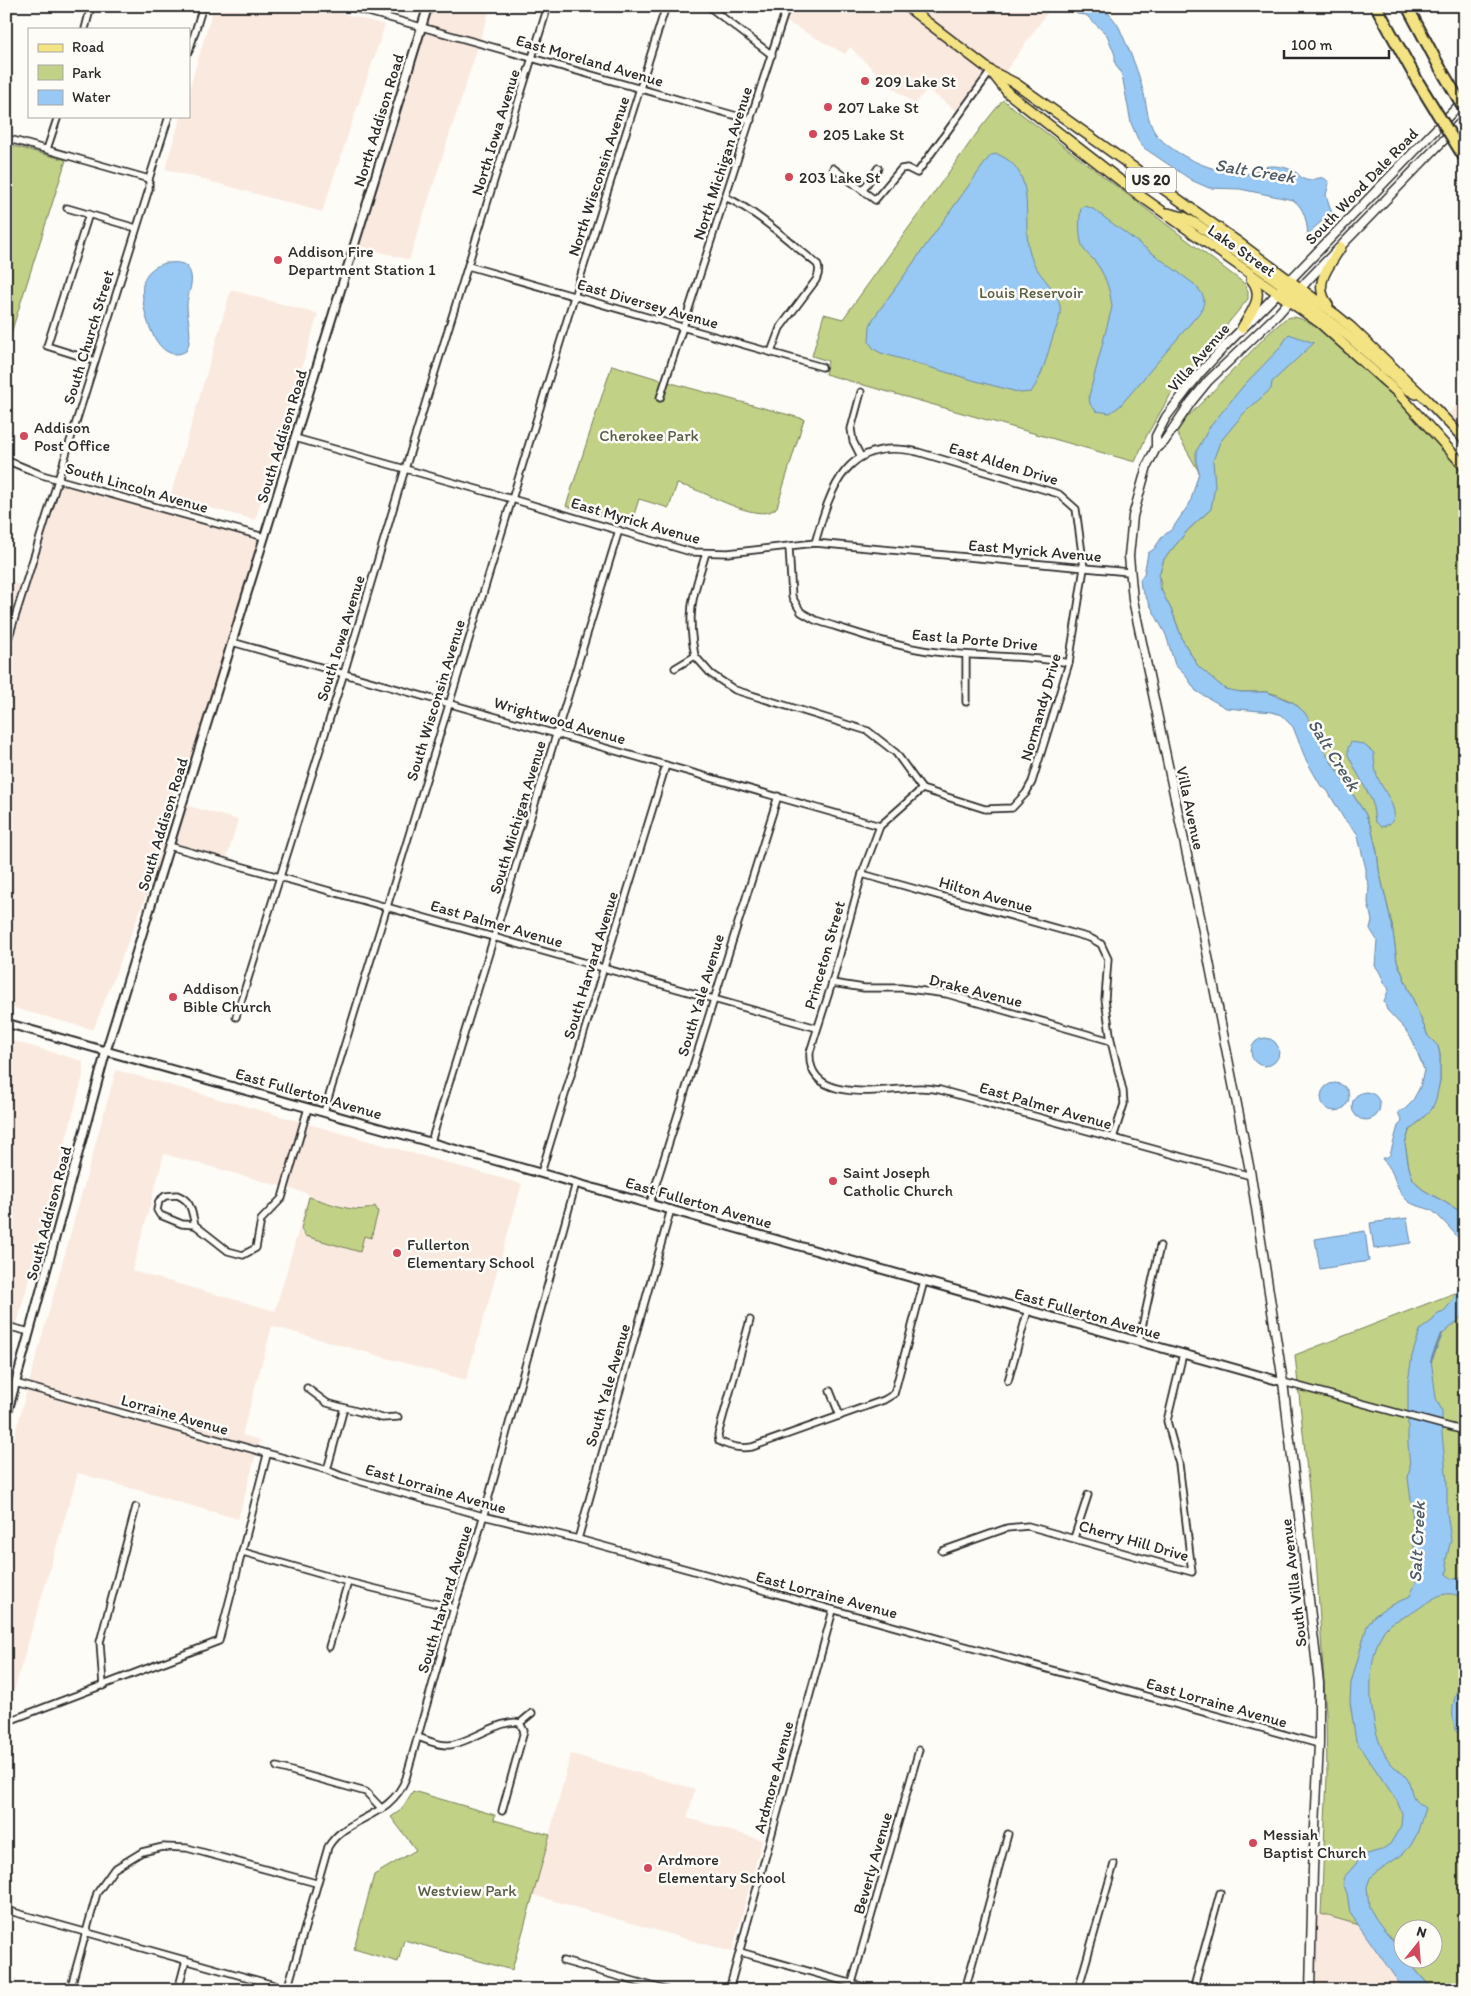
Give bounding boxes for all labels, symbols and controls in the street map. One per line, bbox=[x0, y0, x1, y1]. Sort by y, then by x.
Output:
legend bbox=[28, 28, 190, 118]
scale bar bbox=[1284, 28, 1388, 60]
street label: East Moreland Avenue bbox=[514, 30, 666, 91]
text: 100 m bbox=[1291, 36, 1333, 54]
text: Road bbox=[72, 38, 105, 56]
street label: North Addison Road bbox=[349, 51, 408, 189]
text: Park bbox=[72, 64, 102, 82]
street label: North Iowa Avenue bbox=[467, 66, 524, 198]
place label: 209 Lake St bbox=[875, 72, 956, 91]
marker: 209 Lake St bbox=[859, 75, 871, 87]
street label: North Michigan Avenue bbox=[689, 84, 756, 242]
text: Water bbox=[72, 88, 111, 106]
street label: North Wisconsin Avenue bbox=[564, 94, 633, 258]
place label: 207 Lake St bbox=[838, 98, 919, 117]
marker: 207 Lake St bbox=[822, 101, 834, 113]
street label: South Wood Dale Road bbox=[1301, 124, 1422, 249]
place label: 205 Lake St bbox=[823, 125, 904, 144]
marker: 205 Lake St bbox=[807, 128, 819, 140]
water label: Salt Creek bbox=[1213, 154, 1298, 188]
place label: 203 Lake St bbox=[799, 168, 880, 187]
road number: US 20 bbox=[1126, 168, 1176, 192]
marker: 203 Lake St bbox=[783, 171, 795, 183]
street label: Lake Street bbox=[1204, 220, 1279, 281]
place label: Addison Fire Department Station 1 bbox=[288, 242, 436, 279]
marker: Addison Fire Department Station 1 bbox=[272, 254, 284, 266]
street label: South Church Street bbox=[59, 268, 118, 407]
street label: East Diversey Avenue bbox=[575, 274, 721, 333]
park label: Louis Reservoir bbox=[979, 283, 1083, 302]
street label: Villa Avenue bbox=[1163, 319, 1233, 396]
street label: South Addison Road bbox=[252, 367, 311, 505]
place label: Addison Post Office bbox=[34, 418, 110, 455]
park label: Cherokee Park bbox=[599, 426, 699, 445]
marker: Addison Post Office bbox=[18, 430, 30, 442]
street label: East Alden Drive bbox=[947, 438, 1061, 489]
street label: South Lincoln Avenue bbox=[63, 458, 211, 517]
street label: East Myrick Avenue bbox=[569, 493, 703, 548]
street label: East Myrick Avenue bbox=[968, 535, 1102, 566]
street label: South Iowa Avenue bbox=[312, 573, 369, 704]
street label: South Wisconsin Avenue bbox=[402, 617, 469, 783]
street label: East la Porte Drive bbox=[911, 625, 1039, 654]
street label: Normandy Drive bbox=[1016, 651, 1065, 763]
street label: Wrightwood Avenue bbox=[492, 693, 628, 748]
water label: Salt Creek bbox=[1303, 715, 1366, 796]
street label: South Michigan Avenue bbox=[485, 738, 550, 896]
street label: South Addison Road bbox=[133, 755, 192, 893]
street label: Villa Avenue bbox=[1172, 765, 1209, 852]
street label: Hilton Avenue bbox=[937, 872, 1035, 917]
street label: South Harvard Avenue bbox=[559, 889, 622, 1041]
street label: East Palmer Avenue bbox=[428, 895, 566, 952]
street label: Princeton Street bbox=[800, 899, 849, 1012]
street label: South Yale Avenue bbox=[673, 932, 728, 1059]
street label: Drake Avenue bbox=[927, 970, 1025, 1011]
place label: Addison Bible Church bbox=[183, 979, 272, 1016]
marker: Addison Bible Church bbox=[167, 991, 179, 1003]
street label: East Fullerton Avenue bbox=[234, 1063, 384, 1123]
street label: East Palmer Avenue bbox=[977, 1077, 1115, 1134]
street label: South Addison Road bbox=[21, 1144, 76, 1282]
place label: Saint Joseph Catholic Church bbox=[843, 1163, 953, 1200]
street label: East Fullerton Avenue bbox=[624, 1172, 774, 1232]
marker: Saint Joseph Catholic Church bbox=[827, 1175, 839, 1187]
place label: Fullerton Elementary School bbox=[407, 1235, 535, 1272]
marker: Fullerton Elementary School bbox=[391, 1247, 403, 1259]
street label: East Fullerton Avenue bbox=[1013, 1283, 1163, 1343]
street label: South Yale Avenue bbox=[581, 1321, 634, 1449]
street label: Lorraine Avenue bbox=[119, 1390, 231, 1439]
street label: East Lorraine Avenue bbox=[363, 1459, 509, 1518]
water label: Salt Creek bbox=[1404, 1499, 1430, 1583]
street label: Cherry Hill Drive bbox=[1077, 1516, 1191, 1565]
street label: South Villa Avenue bbox=[1276, 1518, 1311, 1648]
street label: South Harvard Avenue bbox=[413, 1523, 476, 1675]
street label: East Lorraine Avenue bbox=[754, 1566, 900, 1623]
street label: East Lorraine Avenue bbox=[1144, 1673, 1290, 1732]
street label: Ardmore Avenue bbox=[749, 1719, 798, 1835]
street label: Beverly Avenue bbox=[849, 1810, 896, 1916]
place label: Messiah Baptist Church bbox=[1263, 1825, 1366, 1862]
marker: Messiah Baptist Church bbox=[1247, 1837, 1259, 1849]
place label: Ardmore Elementary School bbox=[658, 1850, 786, 1887]
marker: Ardmore Elementary School bbox=[642, 1862, 654, 1874]
park label: Westview Park bbox=[418, 1881, 517, 1900]
north arrow bbox=[1394, 1918, 1444, 1968]
text: N bbox=[1415, 1923, 1429, 1942]

